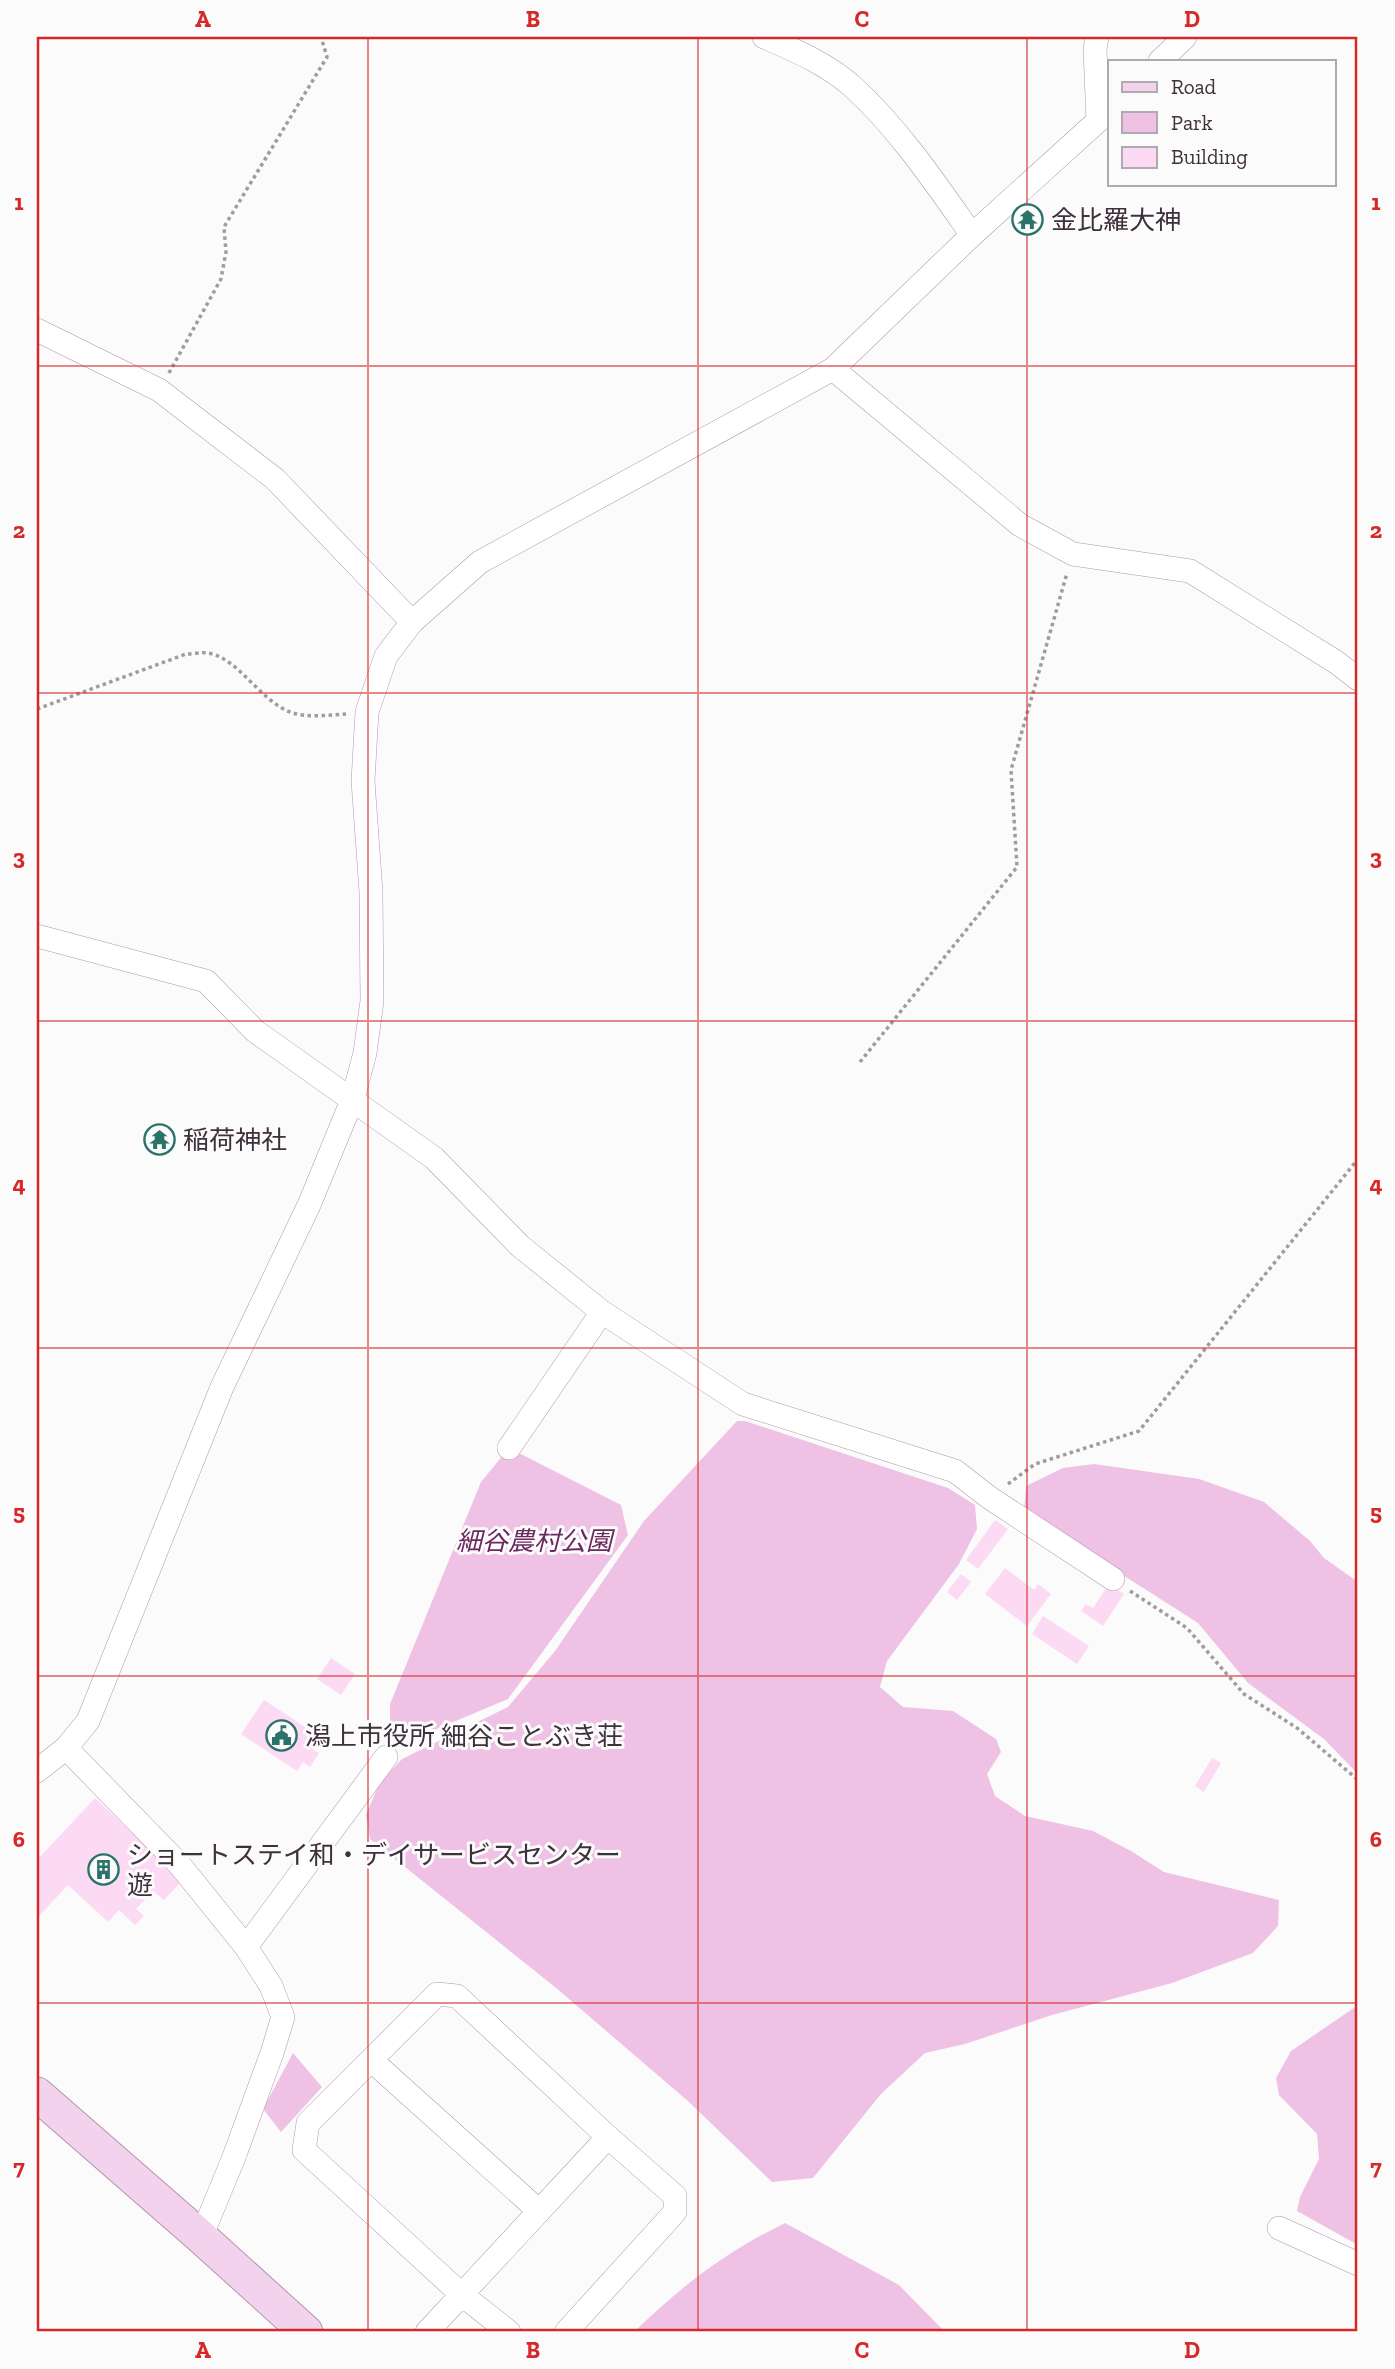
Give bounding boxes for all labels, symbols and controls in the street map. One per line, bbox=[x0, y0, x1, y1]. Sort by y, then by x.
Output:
text: A bbox=[195, 5, 211, 33]
text: B bbox=[526, 5, 540, 33]
text: C bbox=[855, 5, 869, 33]
text: D bbox=[1184, 5, 1200, 33]
legend bbox=[1108, 60, 1336, 186]
text: Road bbox=[1171, 74, 1217, 99]
text: Park bbox=[1171, 110, 1213, 135]
text: Building bbox=[1171, 144, 1248, 169]
text: 1 bbox=[14, 188, 24, 216]
text: 1 bbox=[1371, 188, 1381, 216]
temple icon: 金比羅大神 bbox=[1011, 203, 1045, 237]
place label: 金比羅大神 bbox=[1051, 204, 1181, 236]
text: 2 bbox=[13, 516, 25, 544]
text: 2 bbox=[1370, 516, 1382, 544]
text: 3 bbox=[13, 843, 25, 871]
text: 3 bbox=[1370, 843, 1382, 871]
temple icon: 稲荷神社 bbox=[143, 1123, 177, 1157]
place label: 稲荷神社 bbox=[183, 1124, 287, 1156]
text: 4 bbox=[12, 1170, 26, 1198]
text: 4 bbox=[1369, 1170, 1383, 1198]
text: 5 bbox=[13, 1498, 25, 1526]
text: 5 bbox=[1370, 1498, 1382, 1526]
park label: 細谷農村公園 bbox=[456, 1525, 616, 1557]
public building icon: 潟上市役所 細谷ことぶき荘 bbox=[265, 1719, 299, 1753]
place label: 潟上市役所 細谷ことぶき荘 bbox=[305, 1720, 623, 1752]
text: 6 bbox=[13, 1825, 25, 1853]
text: 6 bbox=[1370, 1825, 1382, 1853]
place label: ショートステイ和・デイサービスセンター 遊 bbox=[127, 1839, 621, 1901]
building icon: ショートステイ和・デイサービスセンター 遊 bbox=[87, 1853, 121, 1887]
text: 7 bbox=[13, 2153, 25, 2181]
text: 7 bbox=[1370, 2153, 1382, 2181]
text: A bbox=[195, 2336, 211, 2364]
text: B bbox=[526, 2336, 540, 2364]
text: C bbox=[855, 2336, 869, 2364]
text: D bbox=[1184, 2336, 1200, 2364]

